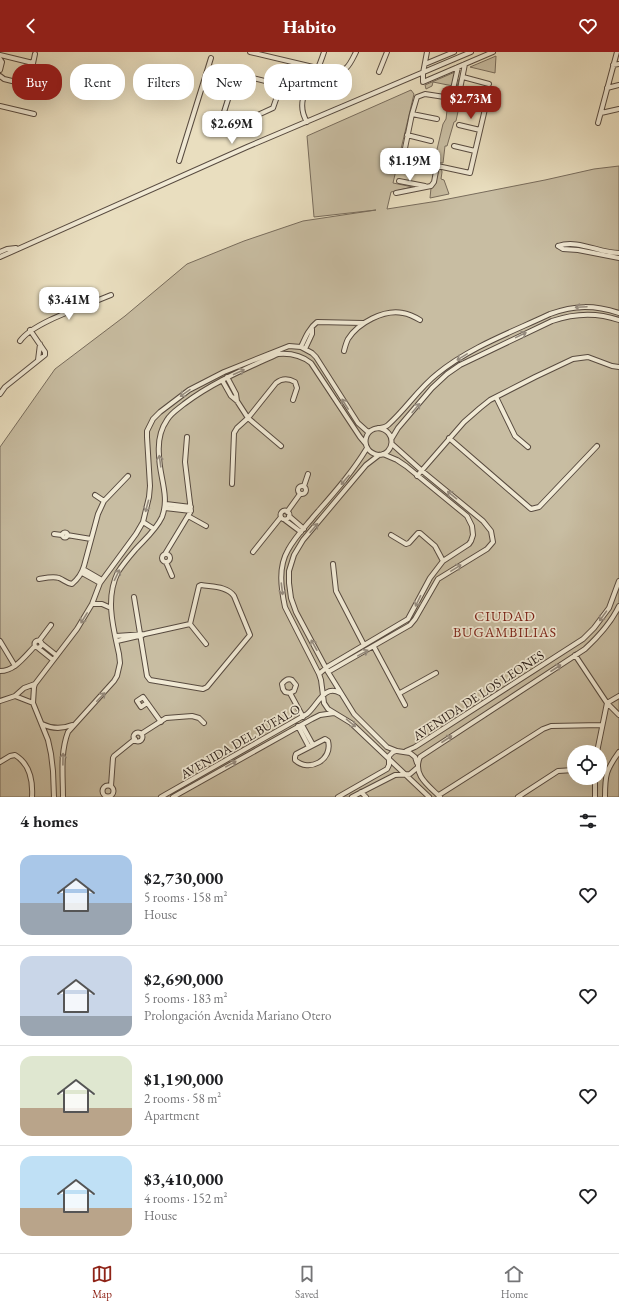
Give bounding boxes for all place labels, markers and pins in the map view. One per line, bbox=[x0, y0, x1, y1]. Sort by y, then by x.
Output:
pin: $2.73M bbox=[438, 86, 504, 120]
pin: $2.69M bbox=[199, 111, 265, 145]
pin: $1.19M bbox=[377, 148, 443, 182]
pin: $3.41M bbox=[36, 287, 102, 321]

